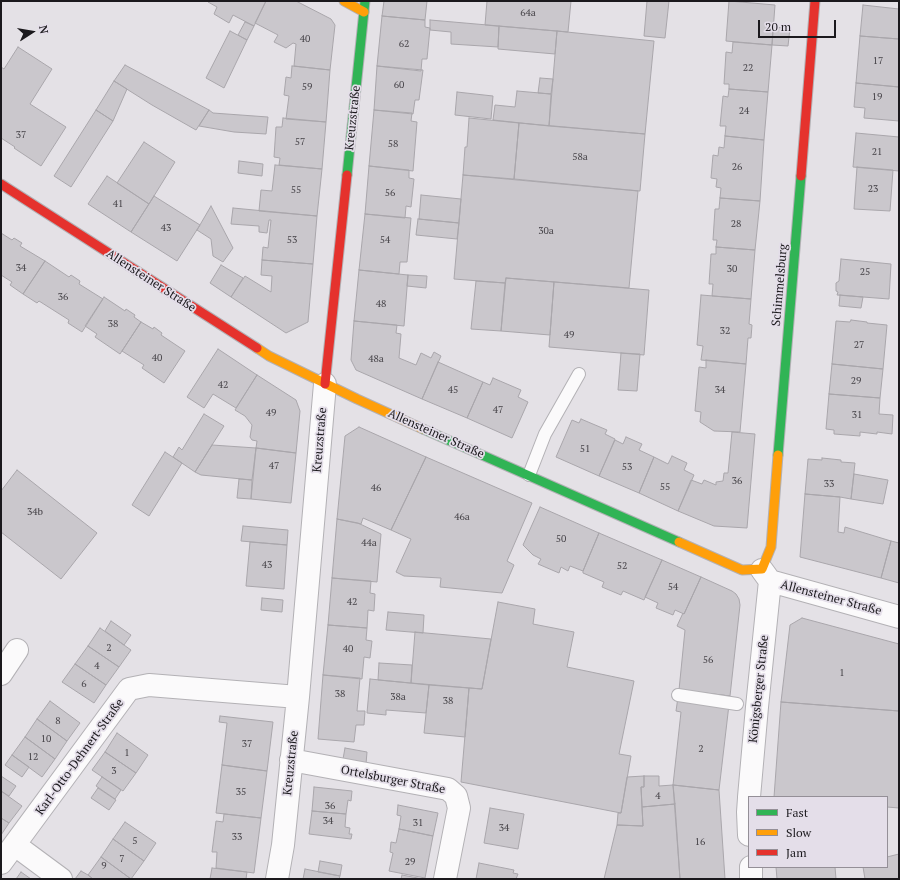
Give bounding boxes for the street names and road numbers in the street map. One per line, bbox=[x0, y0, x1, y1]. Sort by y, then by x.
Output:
street label: Kreuzstraße bbox=[342, 85, 364, 151]
street label: Schimmelsburg bbox=[769, 243, 791, 327]
street label: Allensteiner Straße bbox=[104, 247, 198, 315]
street label: Allensteiner Straße bbox=[386, 406, 486, 462]
street label: Kreuzstraße bbox=[310, 407, 330, 473]
street label: Allensteiner Straße bbox=[779, 578, 883, 618]
street label: Königsberger Straße bbox=[746, 634, 772, 744]
street label: Karl-Otto-Dehnert-Straße bbox=[33, 696, 127, 818]
street label: Kreuzstraße bbox=[280, 730, 302, 796]
street label: Ortelsburger Straße bbox=[340, 763, 446, 797]

